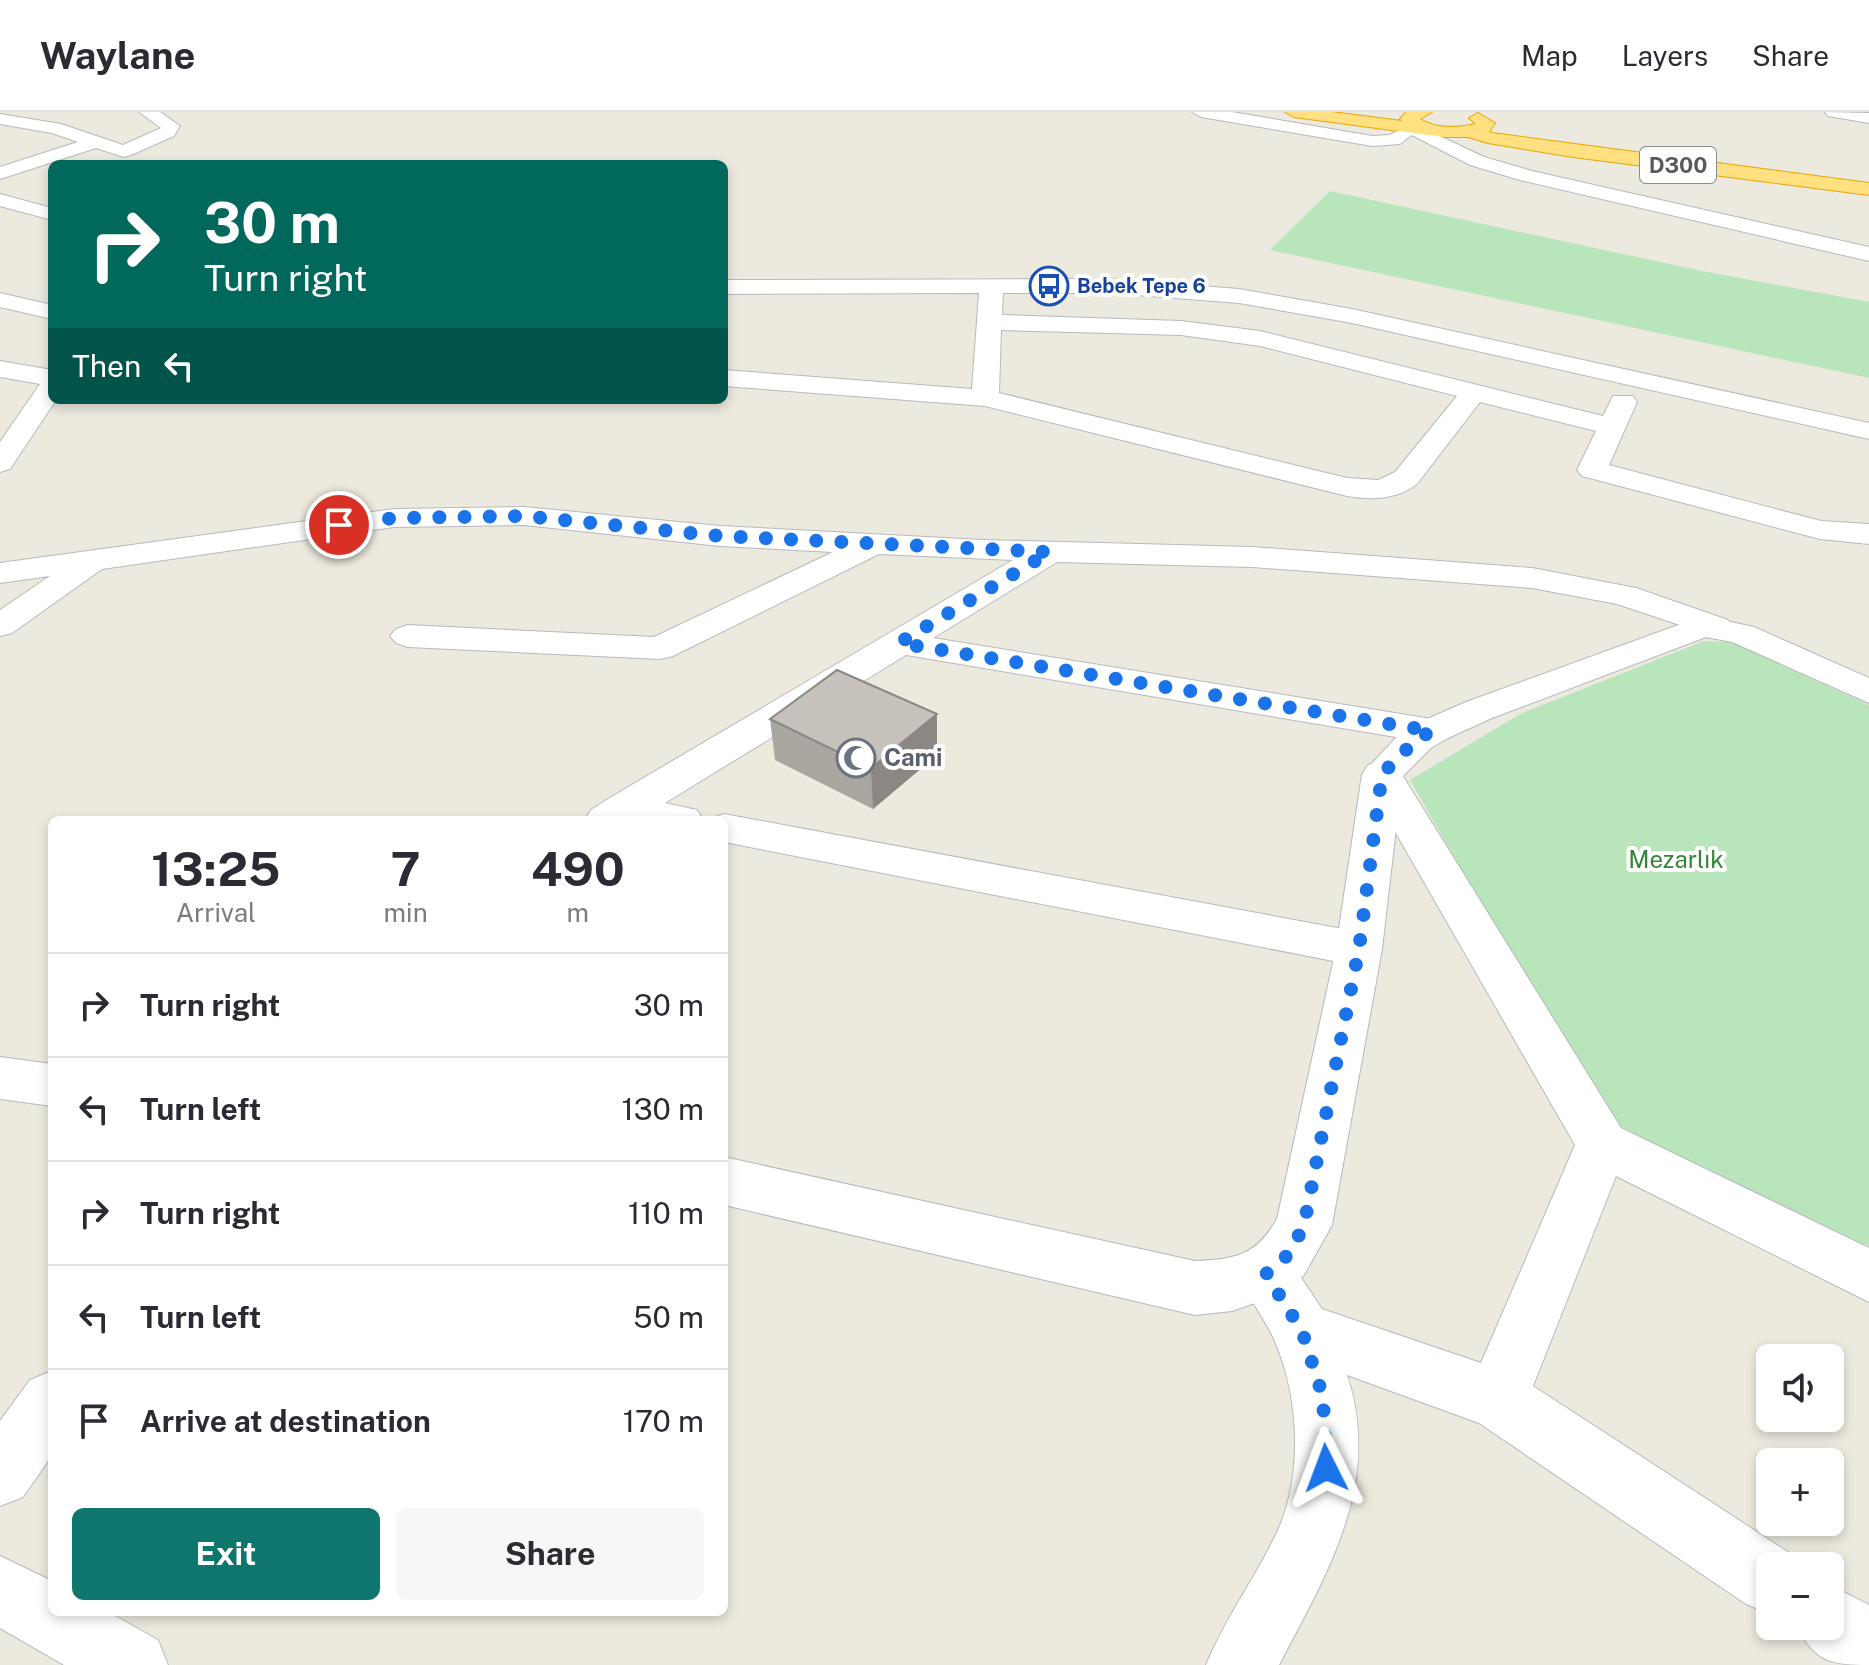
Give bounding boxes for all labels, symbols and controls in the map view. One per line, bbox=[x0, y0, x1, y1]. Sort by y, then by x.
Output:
text: Waylane bbox=[40, 33, 195, 78]
text: Map bbox=[1521, 39, 1578, 72]
text: Layers bbox=[1622, 39, 1708, 72]
text: Share bbox=[1752, 39, 1829, 72]
road number: D300 bbox=[1640, 147, 1716, 183]
text: 30 m bbox=[204, 190, 340, 256]
icon: right bbox=[72, 192, 176, 296]
text: Turn right bbox=[204, 257, 367, 299]
bus stop icon: Bebek Tepe 6 bbox=[1028, 265, 1070, 307]
place label: Bebek Tepe 6 bbox=[1077, 274, 1206, 298]
icon: left bbox=[157, 344, 201, 388]
text: Then bbox=[72, 348, 141, 384]
pin bbox=[305, 491, 373, 559]
icon: arrive bbox=[317, 503, 361, 547]
mosque icon: Cami bbox=[835, 737, 877, 779]
place label: Cami bbox=[884, 743, 942, 771]
text: 13:25 bbox=[151, 840, 280, 897]
text: 7 bbox=[391, 840, 421, 897]
text: 490 bbox=[531, 840, 625, 897]
park label: Mezarlık bbox=[1628, 845, 1724, 873]
text: Arrival bbox=[176, 897, 256, 928]
text: min bbox=[384, 897, 428, 928]
text: m bbox=[567, 897, 589, 928]
icon: right bbox=[72, 983, 116, 1027]
text: Turn right bbox=[140, 987, 280, 1023]
text: 30 m bbox=[634, 987, 704, 1023]
icon: left bbox=[72, 1087, 116, 1131]
text: Turn left bbox=[140, 1091, 261, 1127]
text: 130 m bbox=[621, 1091, 704, 1127]
icon: right bbox=[72, 1191, 116, 1235]
text: Turn right bbox=[140, 1195, 280, 1231]
text: 110 m bbox=[628, 1195, 704, 1231]
icon: left bbox=[72, 1295, 116, 1339]
text: Turn left bbox=[140, 1299, 261, 1335]
text: 50 m bbox=[633, 1299, 704, 1335]
map controls bbox=[1756, 1344, 1844, 1640]
button: sound bbox=[1756, 1344, 1844, 1432]
icon: arrive bbox=[72, 1399, 116, 1443]
text: Arrive at destination bbox=[140, 1403, 431, 1439]
text: 170 m bbox=[623, 1403, 704, 1439]
position arrow bbox=[1284, 1426, 1368, 1510]
button: + bbox=[1756, 1448, 1844, 1536]
button: Exit bbox=[72, 1508, 380, 1600]
button: Share bbox=[396, 1508, 704, 1600]
button: − bbox=[1756, 1552, 1844, 1640]

